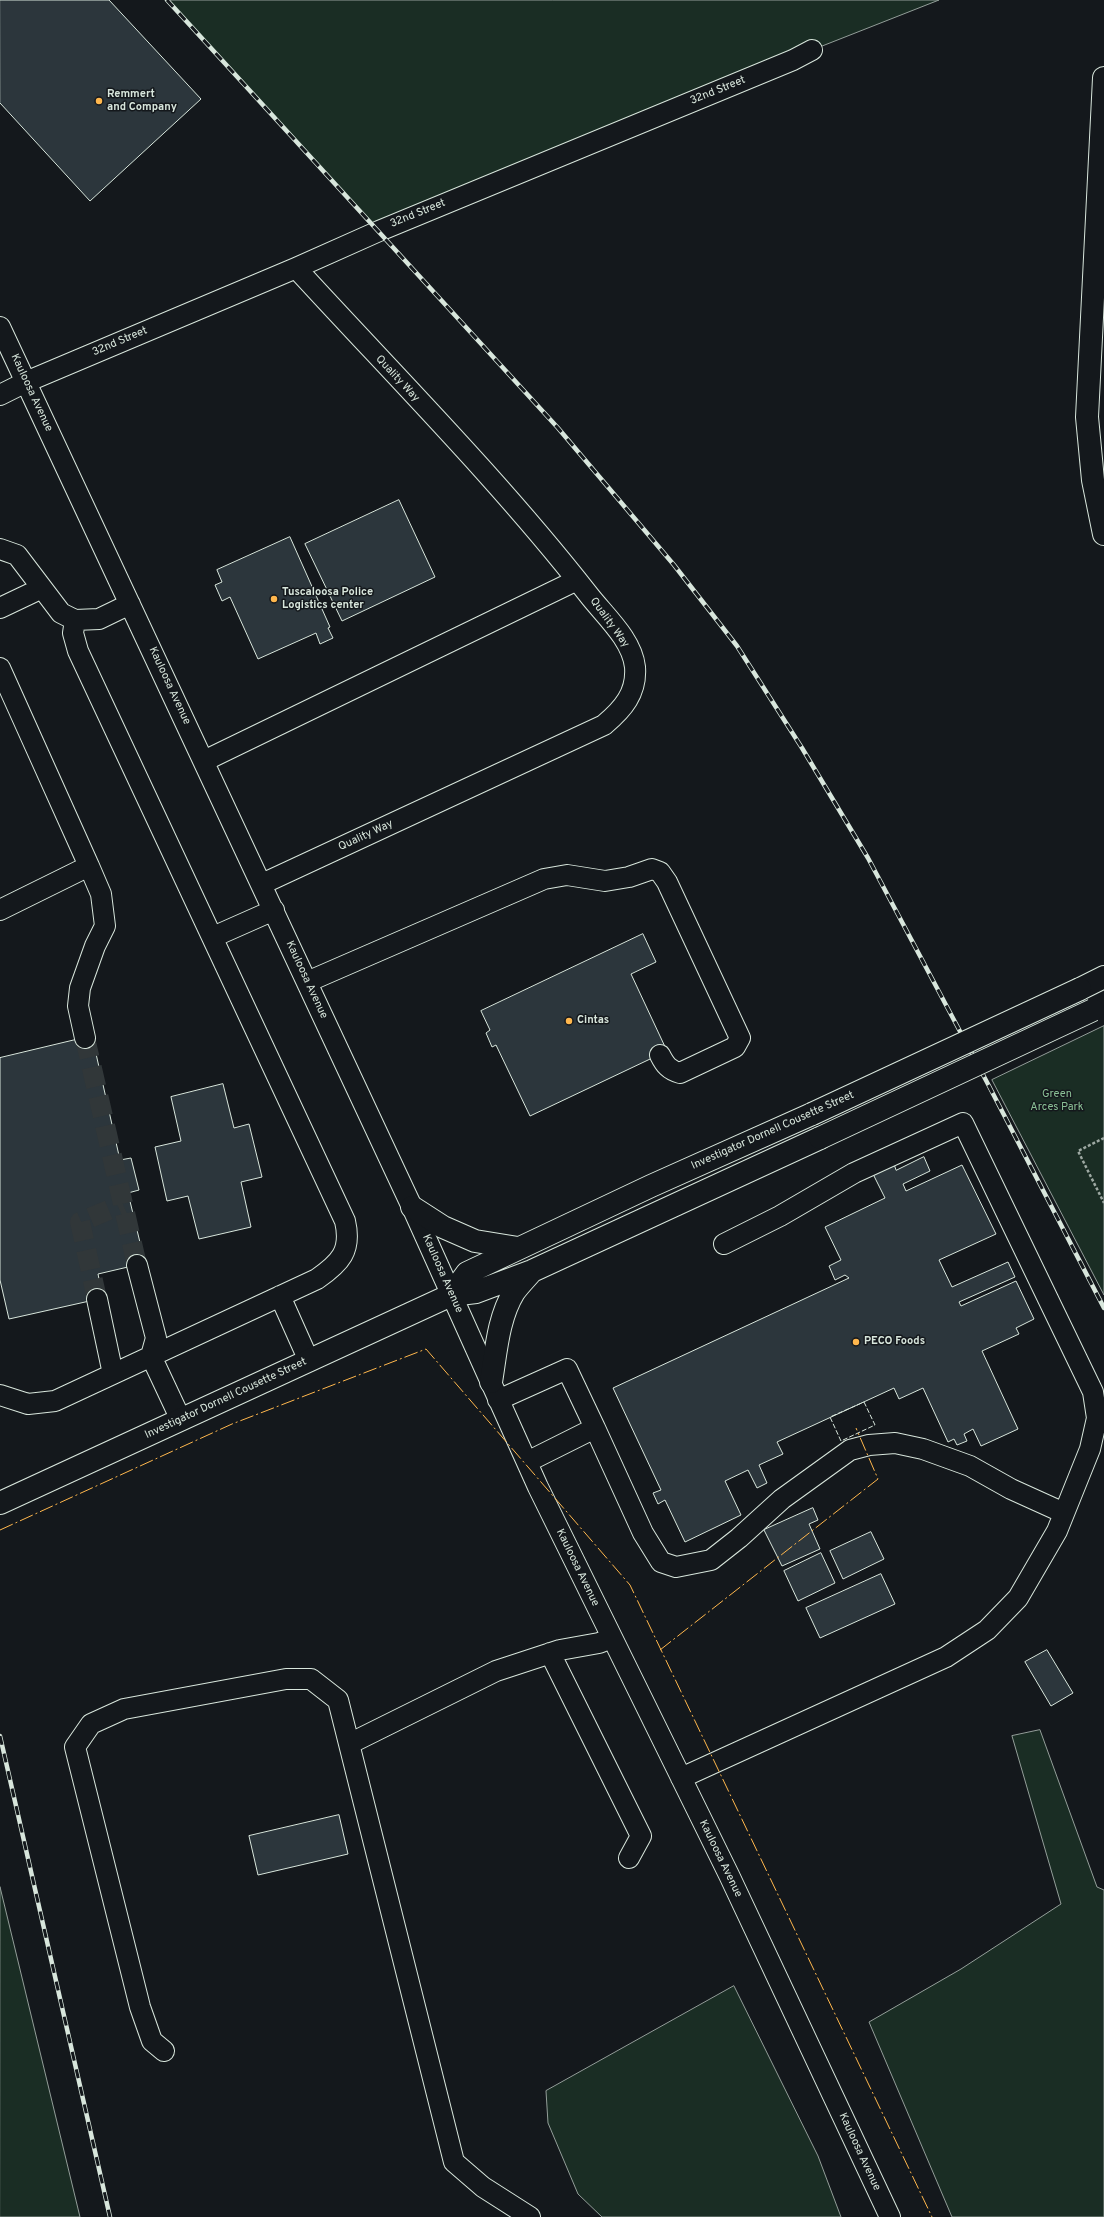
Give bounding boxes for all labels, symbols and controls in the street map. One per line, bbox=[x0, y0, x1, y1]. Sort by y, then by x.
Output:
street label: 32nd Street bbox=[688, 74, 748, 108]
place label: Remmert and Company bbox=[107, 88, 177, 114]
marker: Remmert and Company bbox=[94, 96, 104, 106]
street label: 32nd Street bbox=[388, 197, 448, 231]
street label: 32nd Street bbox=[90, 324, 150, 360]
street label: Kauloosa Avenue bbox=[7, 352, 55, 434]
street label: Quality Way bbox=[372, 353, 422, 405]
place label: Tuscaloosa Police Logistics center bbox=[282, 586, 373, 612]
marker: Tuscaloosa Police Logistics center bbox=[269, 594, 279, 604]
street label: Quality Way bbox=[586, 595, 632, 651]
street label: Kauloosa Avenue bbox=[145, 645, 193, 727]
street label: Quality Way bbox=[337, 818, 395, 854]
street label: Kauloosa Avenue bbox=[282, 939, 330, 1021]
place label: Cintas bbox=[577, 1014, 609, 1028]
marker: Cintas bbox=[564, 1016, 574, 1026]
park label: Green Arces Park bbox=[1030, 1088, 1084, 1114]
street label: Investigator Dornell Cousette Street bbox=[690, 1089, 856, 1173]
street label: Kauloosa Avenue bbox=[419, 1233, 465, 1315]
place label: PECO Foods bbox=[864, 1335, 925, 1349]
marker: PECO Foods bbox=[851, 1337, 861, 1347]
street label: Investigator Dornell Cousette Street bbox=[143, 1356, 309, 1442]
street label: Kauloosa Avenue bbox=[553, 1527, 601, 1609]
street label: Kauloosa Avenue bbox=[696, 1818, 744, 1900]
street label: Kauloosa Avenue bbox=[835, 2111, 883, 2193]

